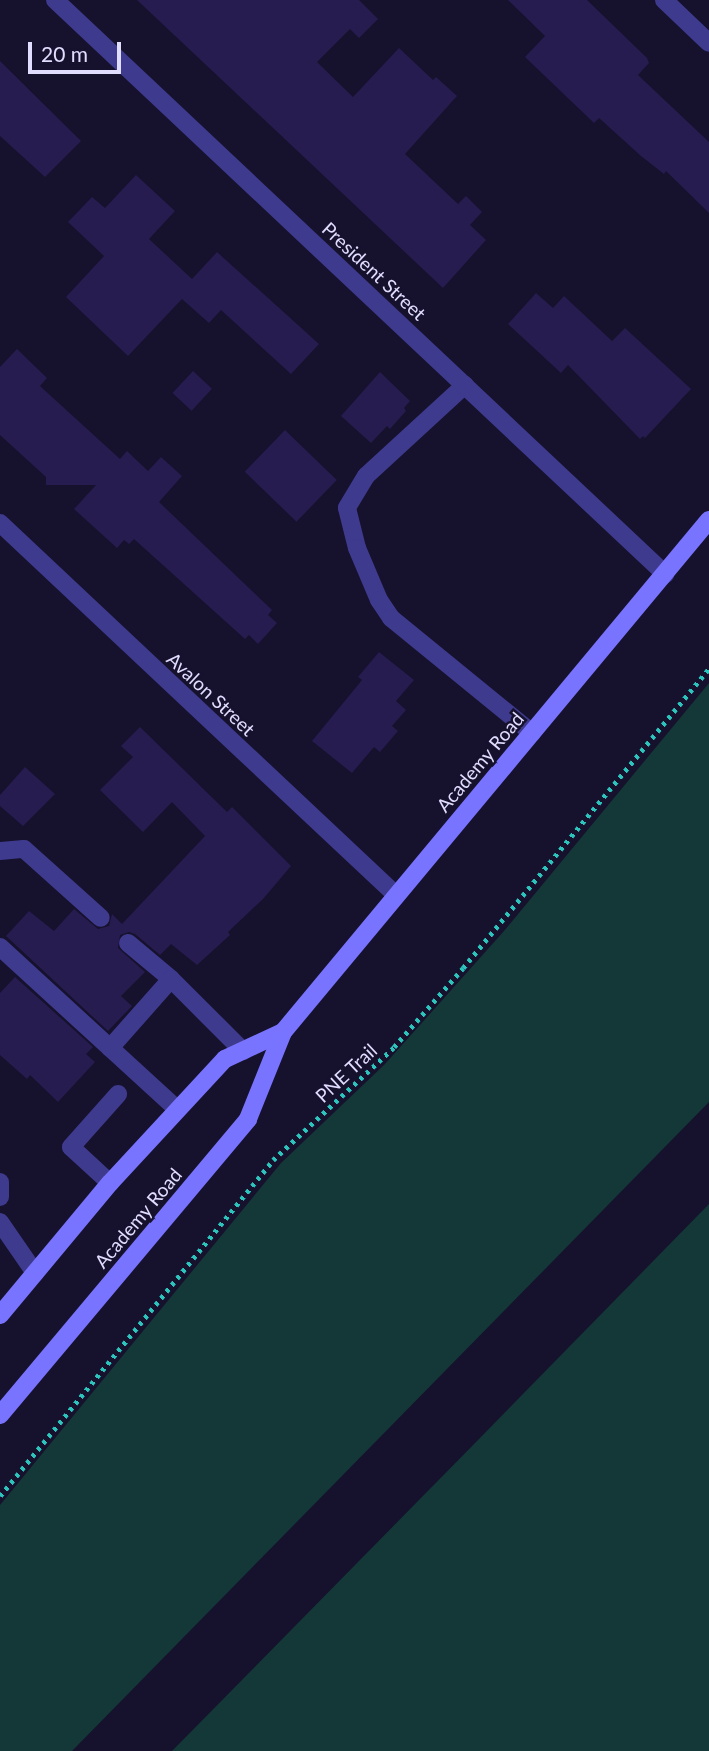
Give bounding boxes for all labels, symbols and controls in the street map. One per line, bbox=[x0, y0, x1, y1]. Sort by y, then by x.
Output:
scale bar bbox=[32, 28, 124, 72]
text: 20 m bbox=[41, 41, 88, 66]
street label: President Street bbox=[317, 217, 431, 325]
street label: Avalon Street bbox=[162, 648, 260, 740]
street label: Academy Road bbox=[431, 707, 529, 817]
street label: PNE Trail bbox=[310, 1039, 382, 1107]
street label: Academy Road bbox=[89, 1163, 187, 1273]

